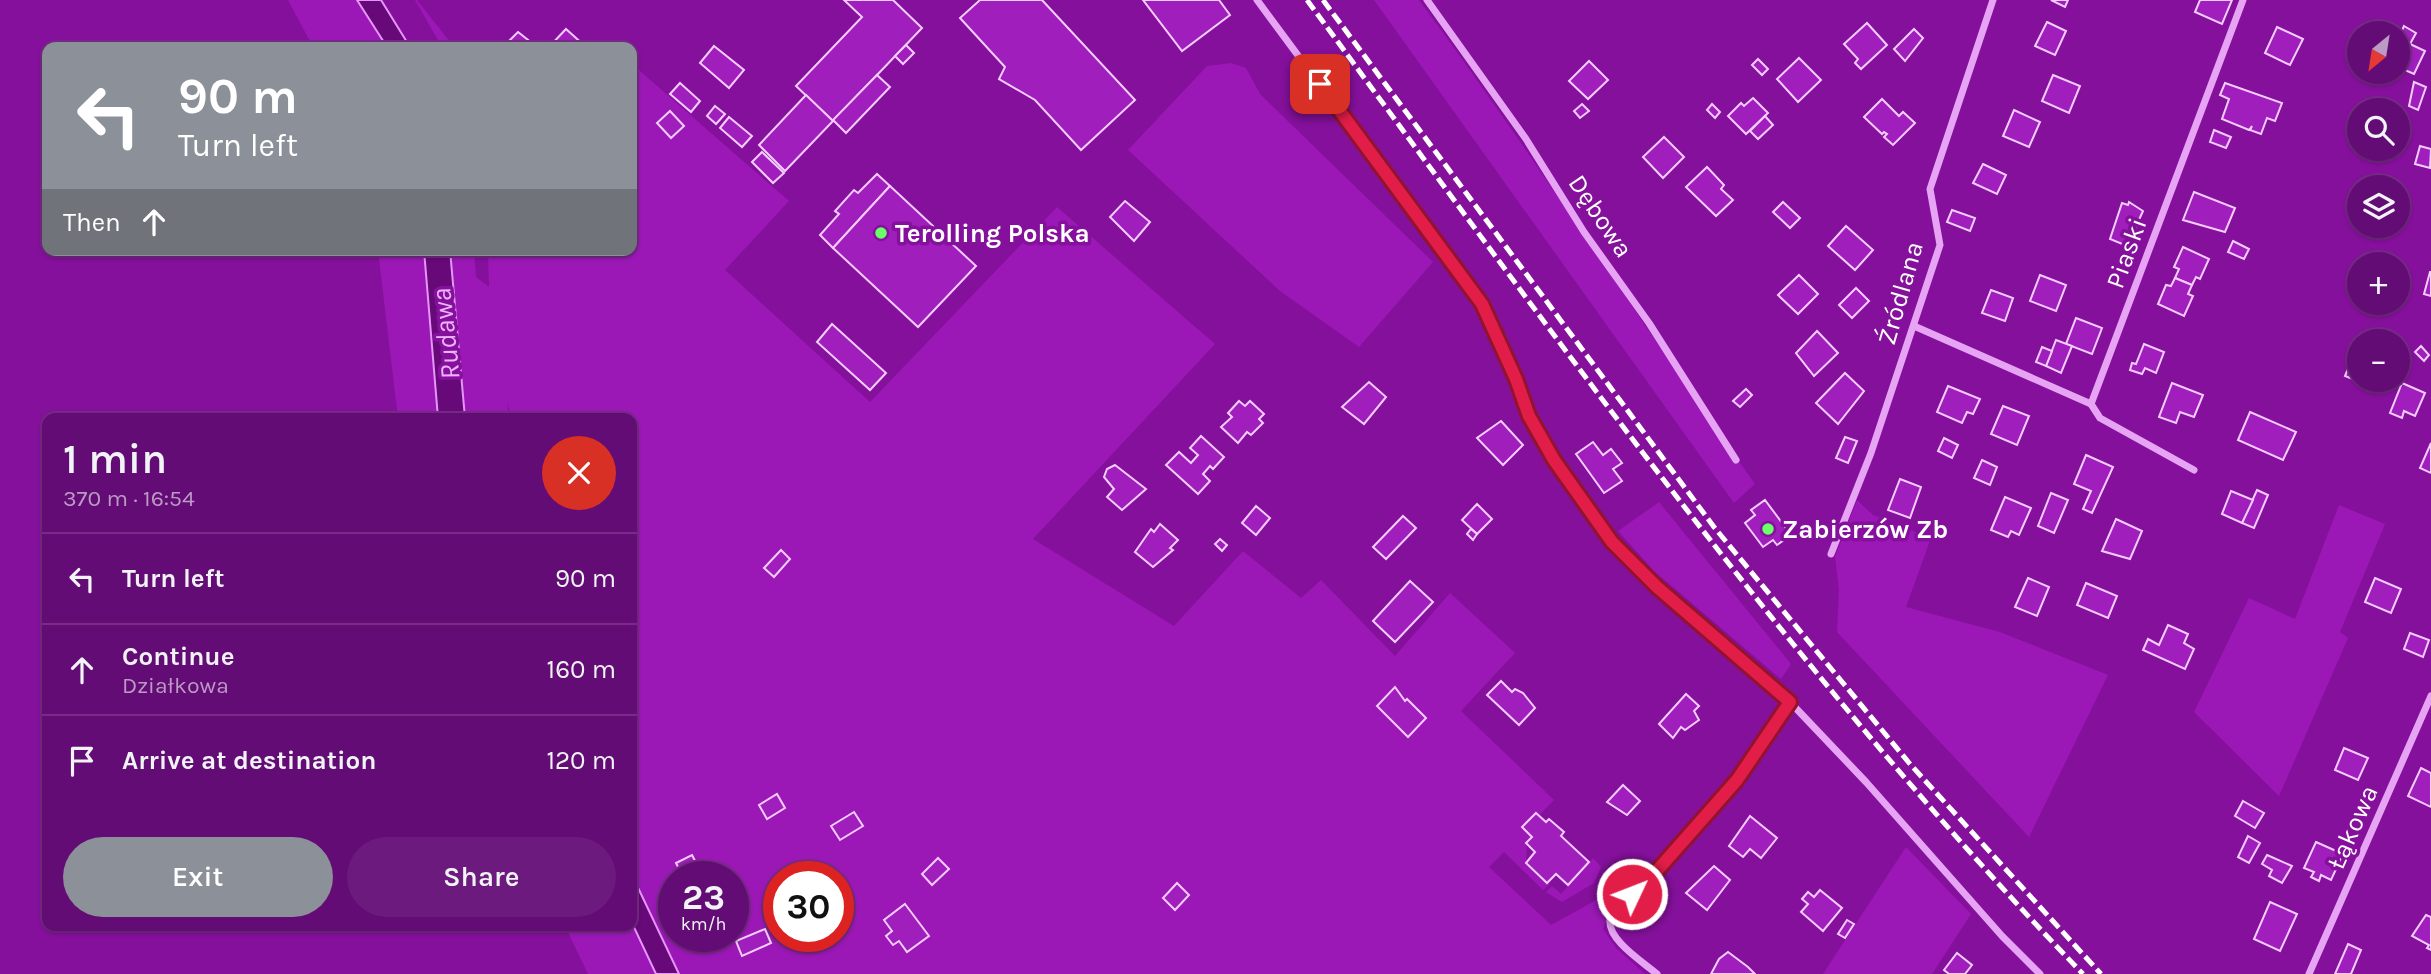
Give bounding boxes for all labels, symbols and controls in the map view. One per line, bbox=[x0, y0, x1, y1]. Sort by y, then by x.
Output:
north arrow bbox=[2347, 21, 2410, 84]
map controls bbox=[2347, 21, 2410, 392]
pin bbox=[1290, 54, 1350, 114]
icon: arrive bbox=[1301, 65, 1339, 103]
text: 90 m bbox=[178, 68, 298, 125]
icon: left bbox=[63, 70, 154, 161]
button: search bbox=[2347, 98, 2410, 161]
text: Turn left bbox=[178, 127, 298, 164]
street label: Dębowa bbox=[1562, 169, 1640, 264]
button: layers bbox=[2347, 175, 2410, 238]
icon: ahead bbox=[135, 203, 173, 241]
text: Then bbox=[63, 207, 121, 238]
street label: Piaski bbox=[2100, 214, 2153, 293]
place label: Terolling Polska bbox=[895, 218, 1090, 249]
marker: Terolling Polska bbox=[873, 225, 889, 241]
street label: Źródlana bbox=[1870, 238, 1930, 348]
button: + bbox=[2347, 252, 2410, 315]
water label: Rudawa bbox=[424, 286, 467, 382]
button: − bbox=[2347, 329, 2410, 392]
text: 1 min bbox=[63, 434, 167, 484]
button: close bbox=[542, 436, 616, 510]
text: 370 m · 16:54 bbox=[63, 485, 195, 512]
place label: Zabierzów Zb bbox=[1782, 514, 1948, 545]
marker: Zabierzów Zb bbox=[1760, 521, 1776, 537]
icon: left bbox=[63, 560, 101, 598]
text: Turn left bbox=[122, 563, 224, 594]
text: 90 m bbox=[555, 563, 616, 594]
text: Continue bbox=[122, 641, 234, 672]
icon: ahead bbox=[63, 651, 101, 689]
text: 160 m bbox=[547, 654, 616, 685]
text: Działkowa bbox=[122, 672, 229, 699]
icon: arrive bbox=[63, 742, 101, 780]
text: Arrive at destination bbox=[122, 745, 376, 776]
text: 120 m bbox=[546, 745, 616, 776]
street label: Łąkowa bbox=[2320, 780, 2385, 874]
button: Exit bbox=[63, 837, 333, 917]
button: Share bbox=[347, 837, 616, 917]
position arrow bbox=[1595, 857, 1669, 931]
speed limit sign: 30 bbox=[763, 861, 854, 952]
text: 23 bbox=[682, 877, 725, 918]
text: km/h bbox=[681, 913, 726, 935]

